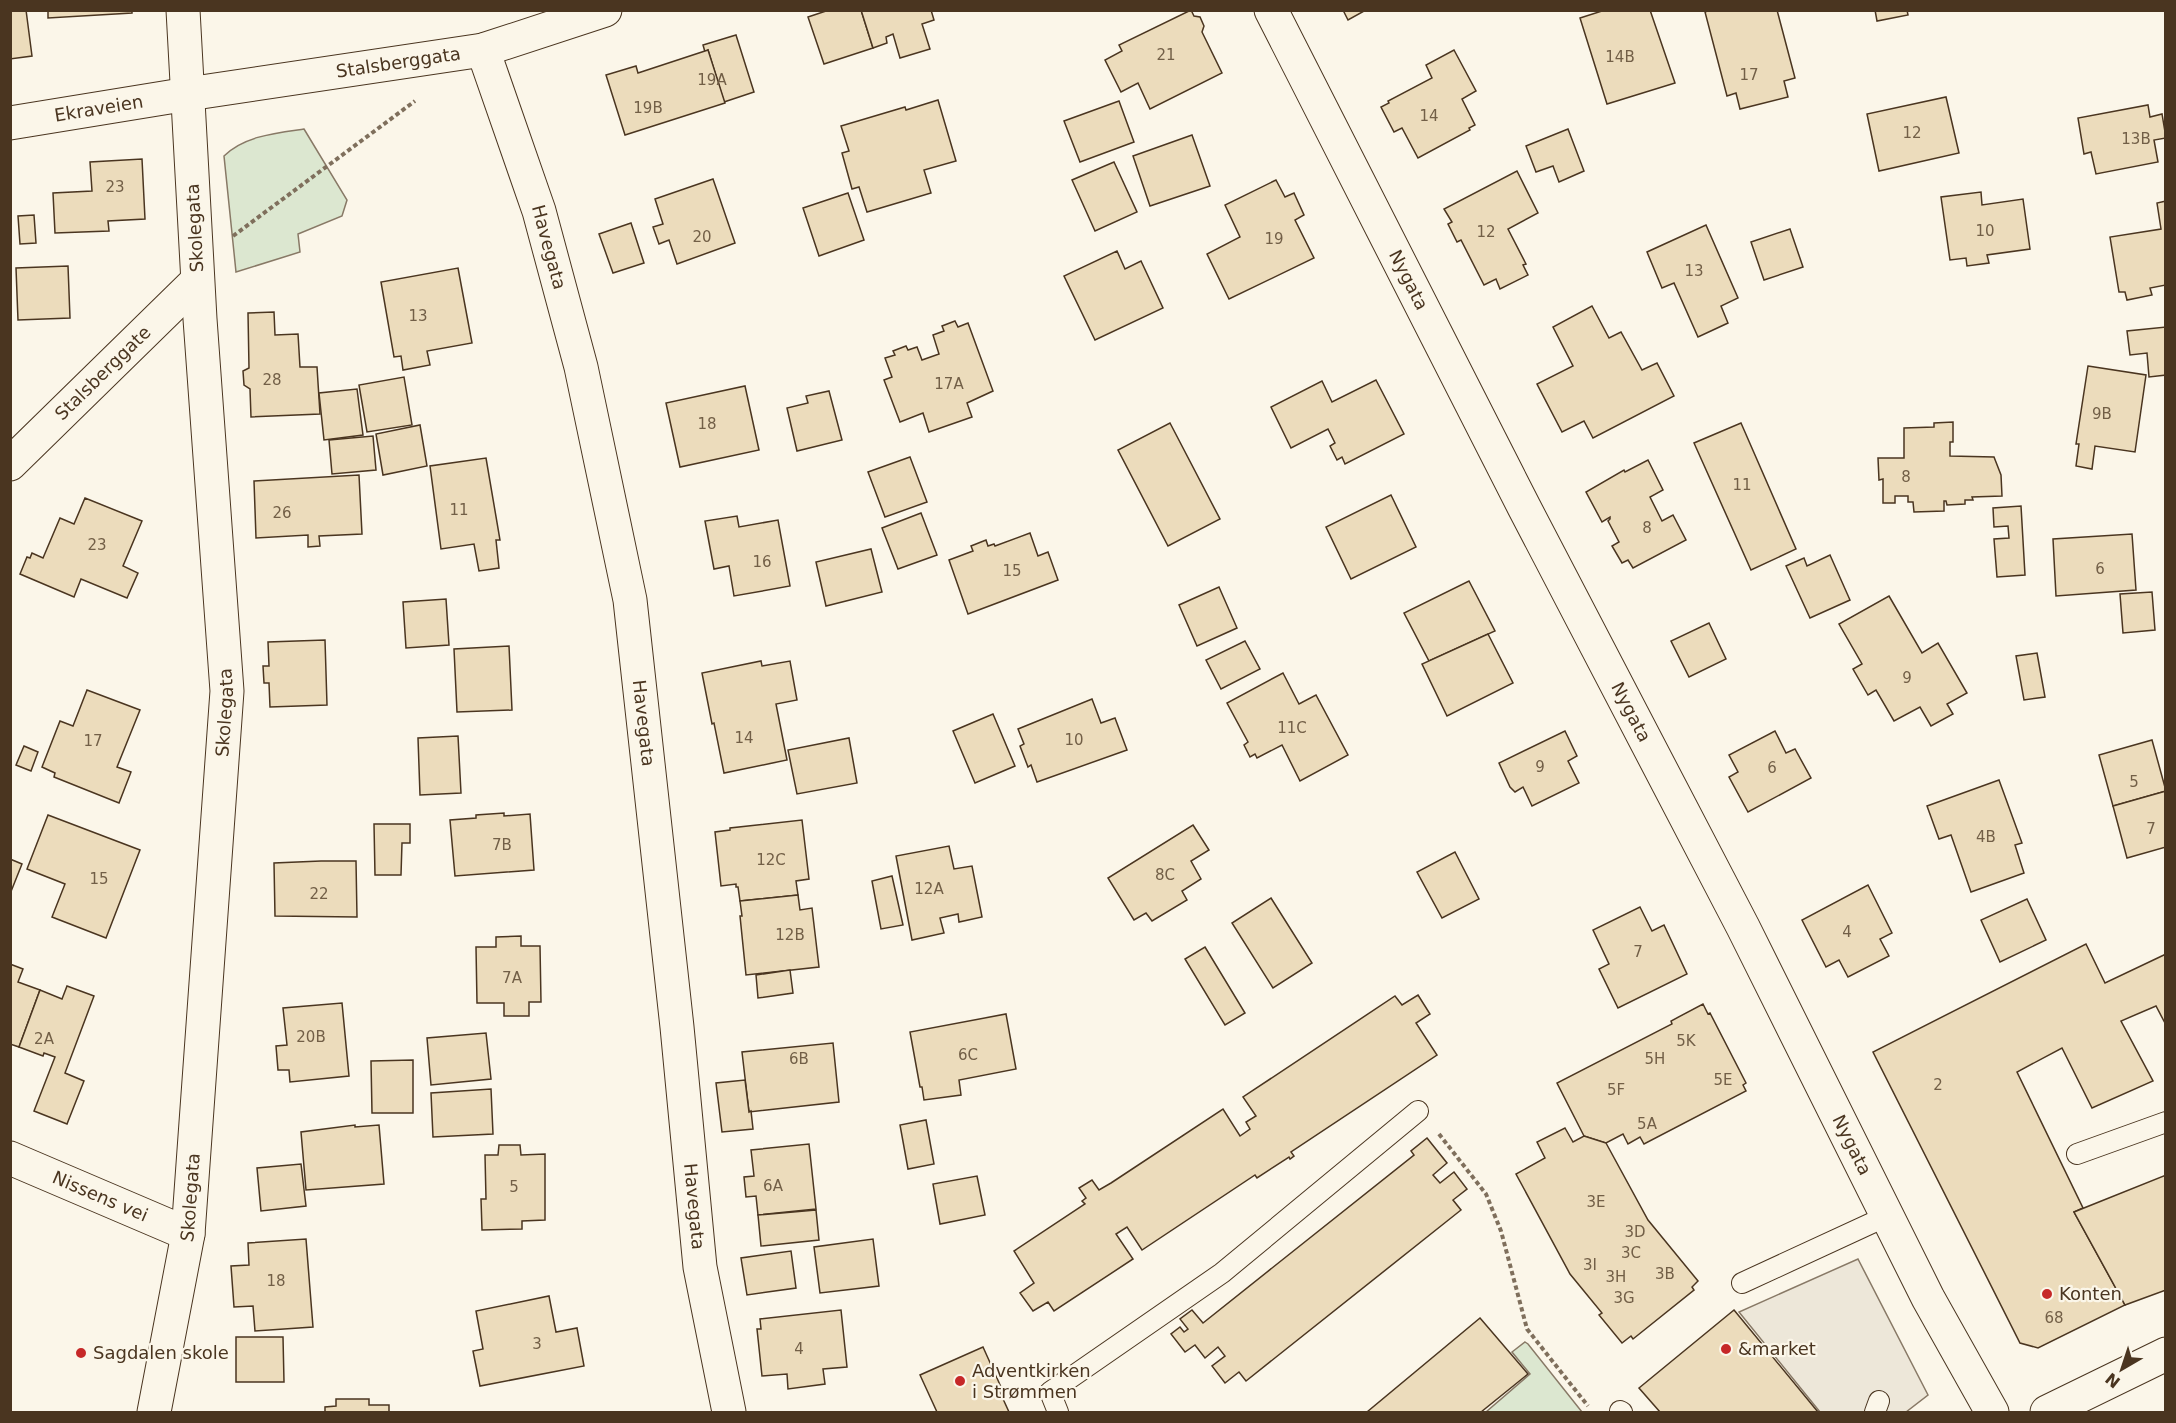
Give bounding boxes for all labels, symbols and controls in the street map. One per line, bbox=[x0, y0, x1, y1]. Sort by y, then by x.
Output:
street label: Stalsberggata bbox=[335, 42, 462, 82]
house number: 21 bbox=[1156, 46, 1176, 64]
house number: 14B bbox=[1605, 48, 1635, 66]
house number: 17 bbox=[1739, 66, 1759, 84]
house number: 19A bbox=[697, 71, 727, 89]
street label: Ekraveien bbox=[53, 90, 145, 126]
house number: 19B bbox=[633, 99, 663, 117]
house number: 14 bbox=[1419, 107, 1439, 125]
house number: 12 bbox=[1902, 124, 1922, 142]
house number: 13B bbox=[2121, 130, 2151, 148]
house number: 23 bbox=[105, 178, 125, 196]
street label: Skolegata bbox=[182, 183, 207, 273]
street label: Havegata bbox=[528, 202, 571, 292]
house number: 10 bbox=[1975, 222, 1995, 240]
house number: 12 bbox=[1476, 223, 1496, 241]
house number: 20 bbox=[692, 228, 712, 246]
house number: 19 bbox=[1264, 230, 1284, 248]
street label: Nygata bbox=[1385, 246, 1433, 313]
house number: 13 bbox=[1684, 262, 1704, 280]
house number: 13 bbox=[408, 307, 428, 325]
street label: Stalsberggate bbox=[50, 321, 155, 424]
house number: 28 bbox=[262, 371, 282, 389]
house number: 17A bbox=[934, 375, 964, 393]
house number: 9B bbox=[2092, 405, 2112, 423]
house number: 18 bbox=[697, 415, 717, 433]
house number: 8 bbox=[1901, 468, 1911, 486]
house number: 11 bbox=[1732, 476, 1752, 494]
house number: 11 bbox=[449, 501, 469, 519]
house number: 26 bbox=[272, 504, 292, 522]
house number: 8 bbox=[1642, 519, 1652, 537]
house number: 23 bbox=[87, 536, 107, 554]
house number: 16 bbox=[752, 553, 772, 571]
house number: 6 bbox=[2095, 560, 2105, 578]
house number: 15 bbox=[1002, 562, 1022, 580]
street label: Skolegata bbox=[211, 667, 237, 758]
house number: 9 bbox=[1902, 669, 1912, 687]
street label: Nygata bbox=[1607, 678, 1656, 745]
street label: Havegata bbox=[629, 679, 659, 767]
house number: 11C bbox=[1277, 719, 1307, 737]
house number: 14 bbox=[734, 729, 754, 747]
house number: 10 bbox=[1064, 731, 1084, 749]
house number: 17 bbox=[83, 732, 103, 750]
house number: 9 bbox=[1535, 758, 1545, 776]
house number: 6 bbox=[1767, 759, 1777, 777]
house number: 5 bbox=[2129, 773, 2139, 791]
house number: 7 bbox=[2146, 820, 2156, 838]
house number: 4B bbox=[1976, 828, 1996, 846]
house number: 7B bbox=[492, 836, 512, 854]
house number: 12C bbox=[756, 851, 786, 869]
house number: 8C bbox=[1155, 866, 1175, 884]
house number: 15 bbox=[89, 870, 109, 888]
house number: 12A bbox=[914, 880, 944, 898]
house number: 22 bbox=[309, 885, 329, 903]
house number: 4 bbox=[1842, 923, 1852, 941]
house number: 12B bbox=[775, 926, 805, 944]
house number: 7 bbox=[1633, 943, 1643, 961]
house number: 7A bbox=[502, 969, 523, 987]
house number: 20B bbox=[296, 1028, 326, 1046]
house number: 2A bbox=[34, 1030, 55, 1048]
house number: 5K bbox=[1676, 1032, 1697, 1050]
house number: 6C bbox=[958, 1046, 978, 1064]
house number: 6B bbox=[789, 1050, 809, 1068]
house number: 5H bbox=[1645, 1050, 1665, 1068]
house number: 5E bbox=[1713, 1071, 1733, 1089]
house number: 2 bbox=[1933, 1076, 1943, 1094]
house number: 5F bbox=[1607, 1081, 1625, 1099]
street label: Nygata bbox=[1828, 1111, 1876, 1178]
house number: 5A bbox=[1637, 1115, 1658, 1133]
street label: Skolegata bbox=[176, 1152, 204, 1243]
street label: Havegata bbox=[680, 1162, 709, 1251]
street label: Nissens vei bbox=[49, 1166, 151, 1226]
house number: 6A bbox=[763, 1177, 784, 1195]
house number: 5 bbox=[509, 1178, 519, 1196]
house number: 3E bbox=[1586, 1193, 1606, 1211]
house number: 3D bbox=[1624, 1223, 1646, 1241]
house number: 3C bbox=[1621, 1244, 1641, 1262]
house number: 3I bbox=[1583, 1256, 1597, 1274]
house number: 3B bbox=[1655, 1265, 1675, 1283]
house number: 3H bbox=[1606, 1268, 1626, 1286]
house number: 18 bbox=[266, 1272, 286, 1290]
place label: Konten bbox=[2059, 1283, 2122, 1304]
marker: Konten bbox=[2040, 1287, 2054, 1301]
house number: 3G bbox=[1613, 1289, 1635, 1307]
house number: 68 bbox=[2044, 1309, 2064, 1327]
house number: 3 bbox=[532, 1335, 542, 1353]
place label: &market bbox=[1738, 1338, 1816, 1359]
north arrow bbox=[2092, 1339, 2152, 1399]
house number: 4 bbox=[794, 1340, 804, 1358]
place label: Sagdalen skole bbox=[93, 1342, 229, 1363]
marker: &market bbox=[1719, 1342, 1733, 1356]
marker: Sagdalen skole bbox=[74, 1346, 88, 1360]
place label: Adventkirken i Strømmen bbox=[972, 1360, 1091, 1402]
text: N bbox=[2102, 1369, 2124, 1392]
marker: Adventkirken i Strømmen bbox=[953, 1374, 967, 1388]

